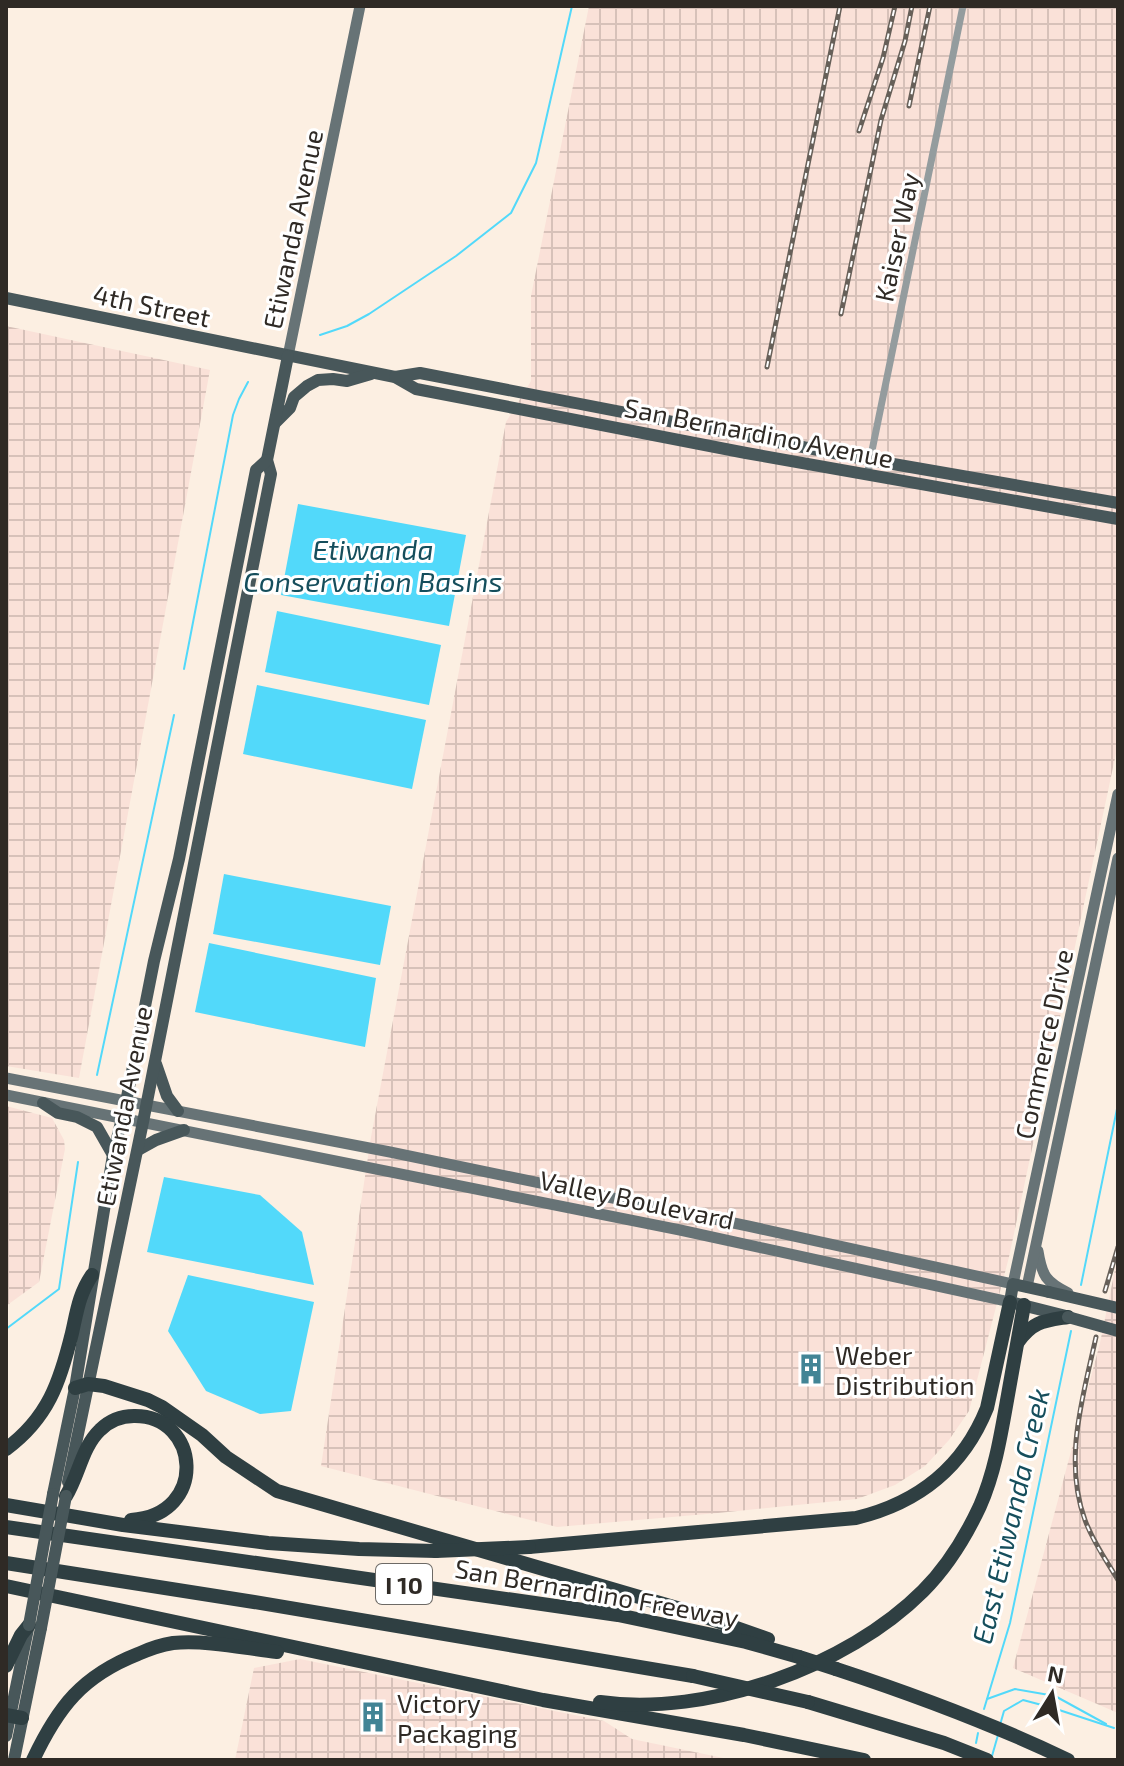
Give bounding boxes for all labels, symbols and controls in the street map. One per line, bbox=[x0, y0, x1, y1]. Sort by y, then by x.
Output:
street label: Etiwanda Avenue bbox=[256, 126, 328, 332]
street label: Kaiser Way bbox=[867, 169, 925, 304]
street label: 4th Street bbox=[91, 277, 214, 333]
street label: San Bernardino Avenue bbox=[622, 391, 896, 473]
water label: Etiwanda Conservation Basins bbox=[243, 532, 503, 598]
street label: Commerce Drive bbox=[1008, 946, 1078, 1142]
street label: Etiwanda Avenue bbox=[88, 1003, 158, 1209]
street label: Valley Boulevard bbox=[537, 1163, 737, 1235]
place label: Weber Distribution bbox=[835, 1339, 975, 1400]
building icon: Weber Distribution bbox=[794, 1352, 828, 1386]
water label: East Etiwanda Creek bbox=[964, 1385, 1056, 1647]
street label: San Bernardino Freeway bbox=[453, 1552, 742, 1632]
road number: I 10 bbox=[376, 1564, 432, 1604]
north arrow bbox=[1012, 1654, 1092, 1734]
text: N bbox=[1046, 1659, 1066, 1688]
place label: Victory Packaging bbox=[397, 1687, 517, 1748]
building icon: Victory Packaging bbox=[356, 1700, 390, 1734]

